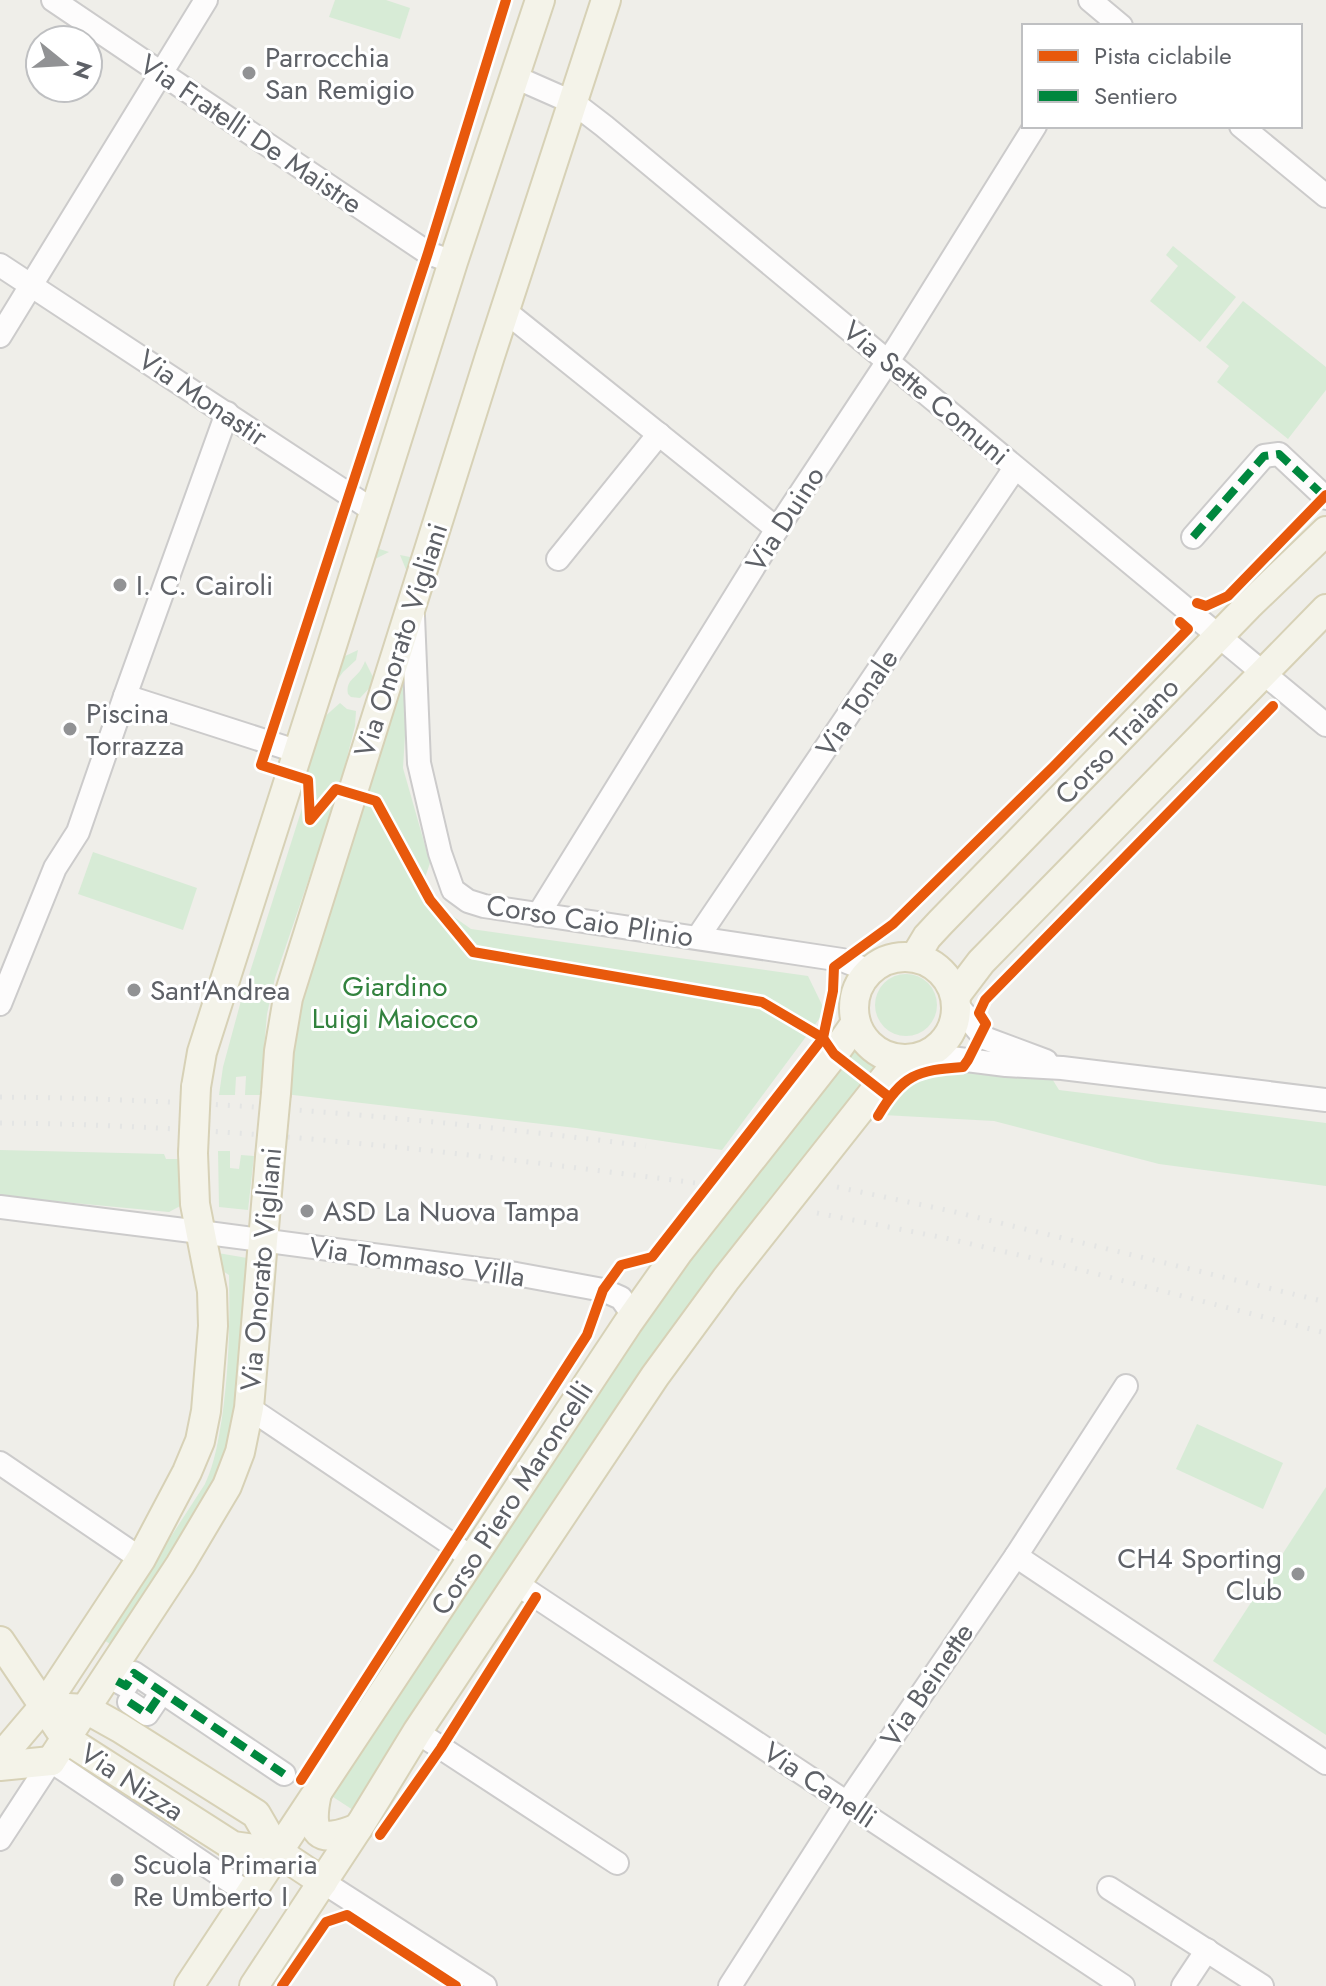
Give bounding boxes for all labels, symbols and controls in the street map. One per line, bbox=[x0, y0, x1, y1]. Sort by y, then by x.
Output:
north arrow bbox=[24, 24, 104, 104]
legend bbox=[1022, 24, 1302, 128]
place label: Parrocchia San Remigio bbox=[265, 37, 415, 110]
text: Pista ciclabile bbox=[1094, 38, 1232, 73]
street label: Via Fratelli De Maistre bbox=[131, 44, 371, 224]
text: N bbox=[65, 57, 101, 83]
marker: Parrocchia San Remigio bbox=[240, 64, 258, 82]
text: Sentiero bbox=[1094, 78, 1177, 113]
street label: Via Sette Comuni bbox=[834, 311, 1018, 475]
street label: Via Monastir bbox=[130, 339, 276, 457]
street label: Via Duino bbox=[735, 458, 835, 580]
street label: Via Onorato Vigliani bbox=[344, 518, 458, 762]
place label: I. C. Cairoli bbox=[136, 565, 273, 606]
marker: I. C. Cairoli bbox=[111, 576, 129, 594]
street label: Via Tonale bbox=[806, 641, 908, 765]
street label: Corso Traiano bbox=[1045, 668, 1189, 814]
place label: Piscina Torrazza bbox=[86, 693, 184, 766]
marker: Piscina Torrazza bbox=[61, 720, 79, 738]
street label: Corso Caio Plinio bbox=[484, 884, 696, 958]
park label: Giardino Luigi Maiocco bbox=[312, 966, 478, 1039]
place label: Sant'Andrea bbox=[150, 970, 290, 1011]
marker: Sant'Andrea bbox=[125, 981, 143, 999]
street label: Via Onorato Vigliani bbox=[230, 1146, 292, 1392]
place label: ASD La Nuova Tampa bbox=[323, 1191, 579, 1232]
marker: ASD La Nuova Tampa bbox=[298, 1202, 316, 1220]
street label: Via Tommaso Villa bbox=[307, 1227, 527, 1297]
street label: Corso Piero Maroncelli bbox=[421, 1373, 603, 1623]
place label: CH4 Sporting Club bbox=[1117, 1538, 1282, 1611]
marker: CH4 Sporting Club bbox=[1289, 1565, 1307, 1583]
street label: Via Beinette bbox=[870, 1615, 984, 1755]
street label: Via Canelli bbox=[755, 1732, 885, 1838]
street label: Via Nizza bbox=[72, 1733, 192, 1831]
place label: Scuola Primaria Re Umberto I bbox=[133, 1844, 317, 1917]
marker: Scuola Primaria Re Umberto I bbox=[108, 1871, 126, 1889]

